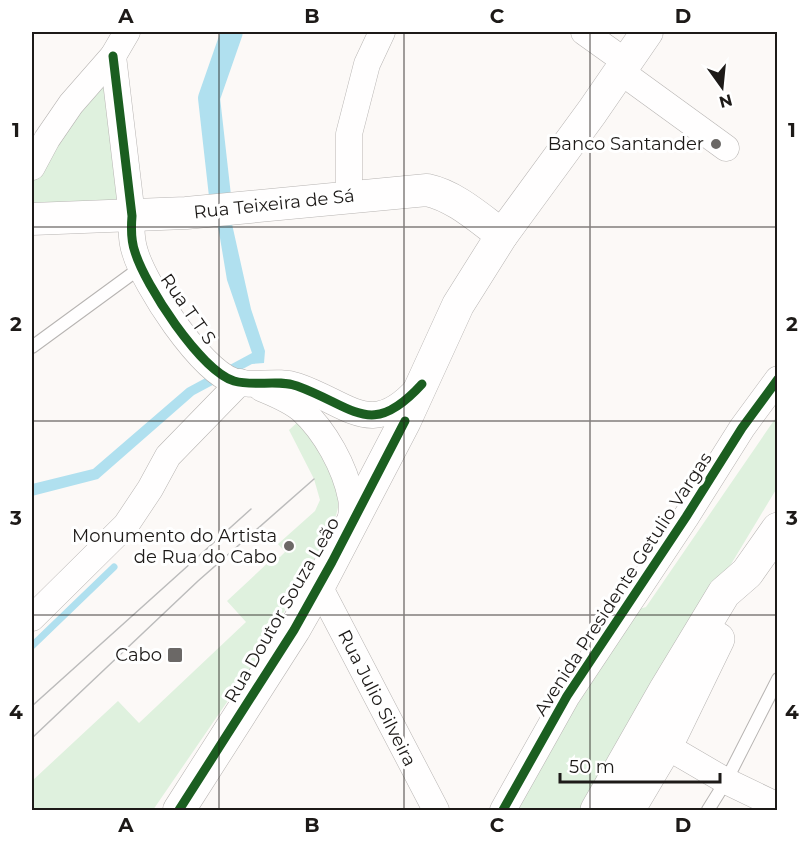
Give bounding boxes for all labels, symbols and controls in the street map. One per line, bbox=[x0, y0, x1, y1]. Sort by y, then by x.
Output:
text: A bbox=[117, 4, 134, 28]
text: B bbox=[304, 4, 320, 28]
text: C bbox=[490, 4, 505, 28]
text: D bbox=[675, 4, 691, 28]
north arrow bbox=[692, 57, 752, 117]
text: N bbox=[717, 90, 734, 112]
text: 1 bbox=[12, 118, 20, 142]
text: 1 bbox=[788, 118, 796, 142]
place label: Banco Santander bbox=[548, 133, 704, 155]
marker: Banco Santander bbox=[709, 137, 723, 151]
street label: Rua Teixeira de Sá bbox=[192, 185, 356, 223]
street label: Rua T T S bbox=[156, 269, 220, 349]
text: 2 bbox=[10, 312, 22, 336]
text: 2 bbox=[786, 312, 798, 336]
street label: Avenida Presidente Getulio Vargas bbox=[529, 448, 717, 720]
text: 3 bbox=[9, 506, 22, 530]
text: 3 bbox=[785, 506, 798, 530]
street label: Rua Doutor Souza Leão bbox=[220, 513, 344, 707]
place label: Monumento do Artista de Rua do Cabo bbox=[72, 525, 277, 568]
marker: Monumento do Artista de Rua do Cabo bbox=[282, 539, 296, 553]
street label: Rua Julio Silveira bbox=[333, 626, 421, 770]
place label: Cabo bbox=[115, 644, 162, 666]
marker: Cabo bbox=[166, 646, 184, 664]
text: 4 bbox=[9, 700, 23, 724]
text: 4 bbox=[785, 700, 799, 724]
scale bar bbox=[560, 746, 720, 784]
text: 50 m bbox=[569, 756, 615, 778]
text: A bbox=[117, 813, 134, 837]
text: B bbox=[304, 813, 320, 837]
text: C bbox=[490, 813, 505, 837]
text: D bbox=[675, 813, 691, 837]

